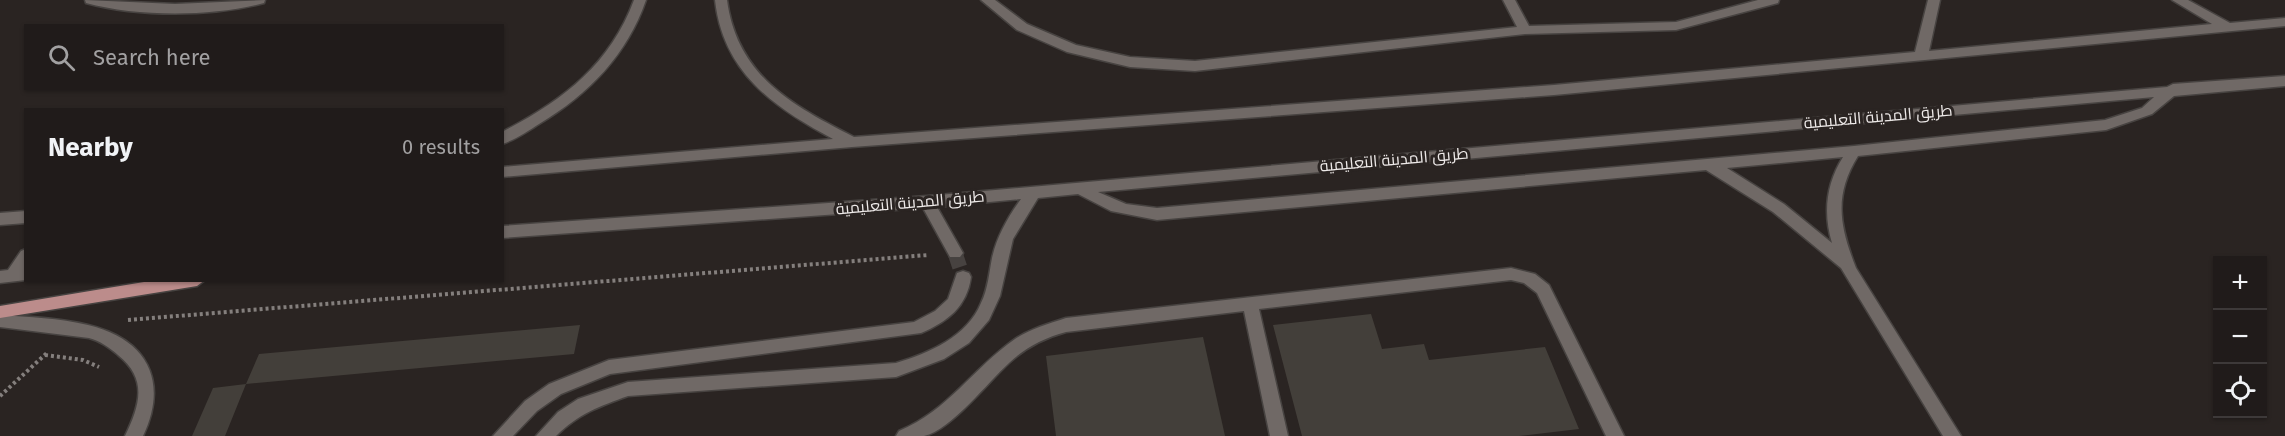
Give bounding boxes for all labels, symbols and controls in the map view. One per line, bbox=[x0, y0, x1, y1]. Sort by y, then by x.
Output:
search box bbox=[24, 24, 504, 90]
icon: search bbox=[45, 41, 78, 74]
text: Search here bbox=[93, 44, 211, 71]
street label: طريق المدينة التعليمية bbox=[1803, 101, 1953, 133]
text: Nearby bbox=[48, 132, 133, 163]
text: 0 results bbox=[402, 135, 480, 159]
street label: طريق المدينة التعليمية bbox=[1319, 144, 1469, 176]
street label: طريق المدينة التعليمية bbox=[835, 187, 985, 219]
map controls bbox=[2213, 256, 2267, 418]
button: + bbox=[2213, 256, 2267, 310]
button: − bbox=[2213, 310, 2267, 364]
button: locate bbox=[2213, 364, 2267, 418]

